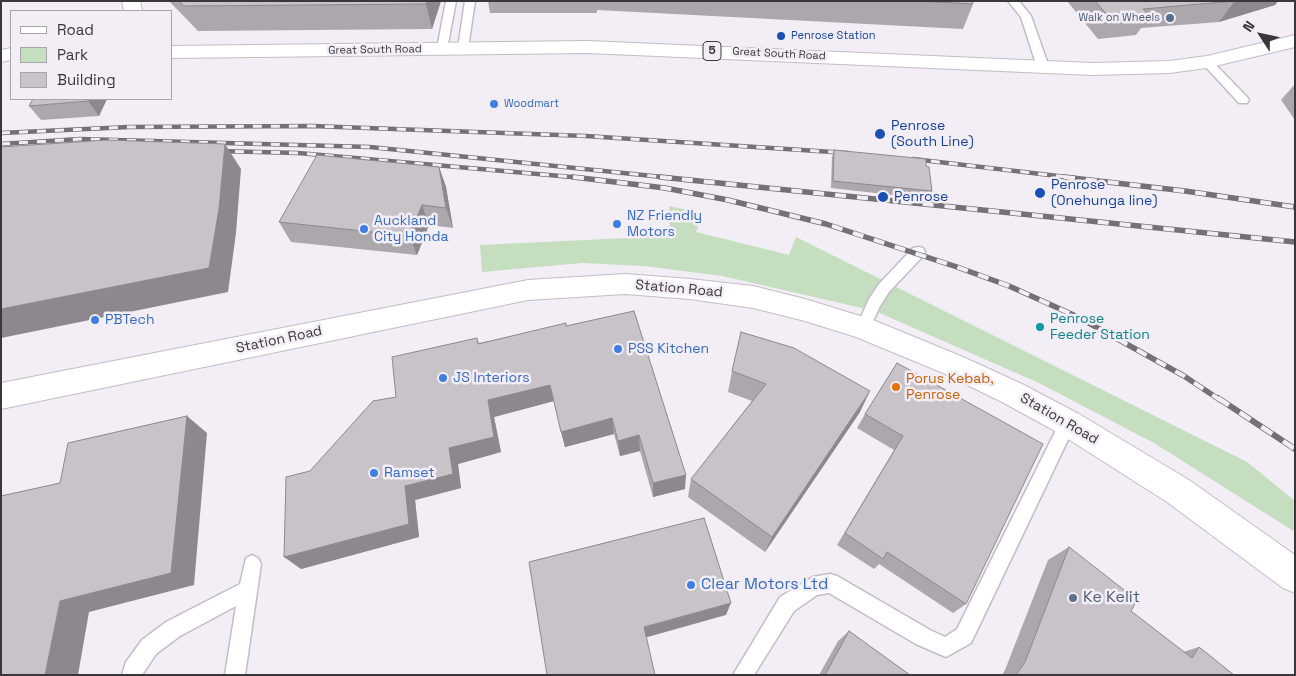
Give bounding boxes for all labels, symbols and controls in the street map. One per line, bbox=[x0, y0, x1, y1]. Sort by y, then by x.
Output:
legend bbox=[10, 10, 172, 100]
north arrow bbox=[1236, 10, 1286, 60]
place label: Walk on Wheels bbox=[1078, 11, 1160, 25]
marker: Walk on Wheels bbox=[1164, 12, 1176, 24]
text: N bbox=[1239, 17, 1259, 35]
text: Road bbox=[57, 20, 94, 39]
place label: Penrose Station bbox=[791, 29, 876, 43]
marker: Penrose Station bbox=[775, 30, 787, 42]
road number: 5 bbox=[703, 41, 721, 60]
street label: Great South Road bbox=[328, 43, 422, 57]
text: Park bbox=[57, 45, 88, 64]
street label: Great South Road bbox=[732, 45, 826, 63]
text: Building bbox=[57, 70, 116, 89]
place label: Woodmart bbox=[504, 97, 559, 111]
marker: Woodmart bbox=[488, 98, 500, 110]
place label: Penrose (South Line) bbox=[891, 118, 974, 150]
marker: Penrose (South Line) bbox=[873, 127, 887, 141]
place label: Penrose (Onehunga line) bbox=[1051, 177, 1157, 210]
marker: Penrose (Onehunga line) bbox=[1033, 186, 1047, 200]
place label: Penrose bbox=[894, 189, 948, 205]
marker: Penrose bbox=[876, 190, 890, 204]
place label: NZ Friendly Motors bbox=[627, 208, 702, 240]
place label: Auckland City Honda bbox=[374, 213, 449, 246]
marker: NZ Friendly Motors bbox=[611, 218, 623, 230]
marker: Auckland City Honda bbox=[358, 223, 370, 235]
street label: Station Road bbox=[635, 277, 723, 301]
place label: Penrose Feeder Station bbox=[1050, 311, 1150, 344]
place label: PBTech bbox=[105, 312, 154, 328]
marker: PBTech bbox=[89, 314, 101, 326]
marker: Penrose Feeder Station bbox=[1034, 321, 1046, 333]
street label: Station Road bbox=[234, 323, 324, 357]
place label: PSS Kitchen bbox=[628, 341, 709, 357]
marker: PSS Kitchen bbox=[612, 343, 624, 355]
place label: JS Interiors bbox=[453, 370, 530, 386]
place label: Porus Kebab, Penrose bbox=[906, 371, 994, 404]
marker: JS Interiors bbox=[437, 372, 449, 384]
marker: Porus Kebab, Penrose bbox=[890, 381, 902, 393]
street label: Station Road bbox=[1017, 390, 1101, 448]
place label: Ramset bbox=[384, 465, 435, 481]
marker: Ramset bbox=[368, 467, 380, 479]
place label: Clear Motors Ltd bbox=[701, 575, 828, 595]
marker: Clear Motors Ltd bbox=[685, 579, 697, 591]
place label: Ke Kelit bbox=[1083, 588, 1140, 608]
marker: Ke Kelit bbox=[1067, 592, 1079, 604]

